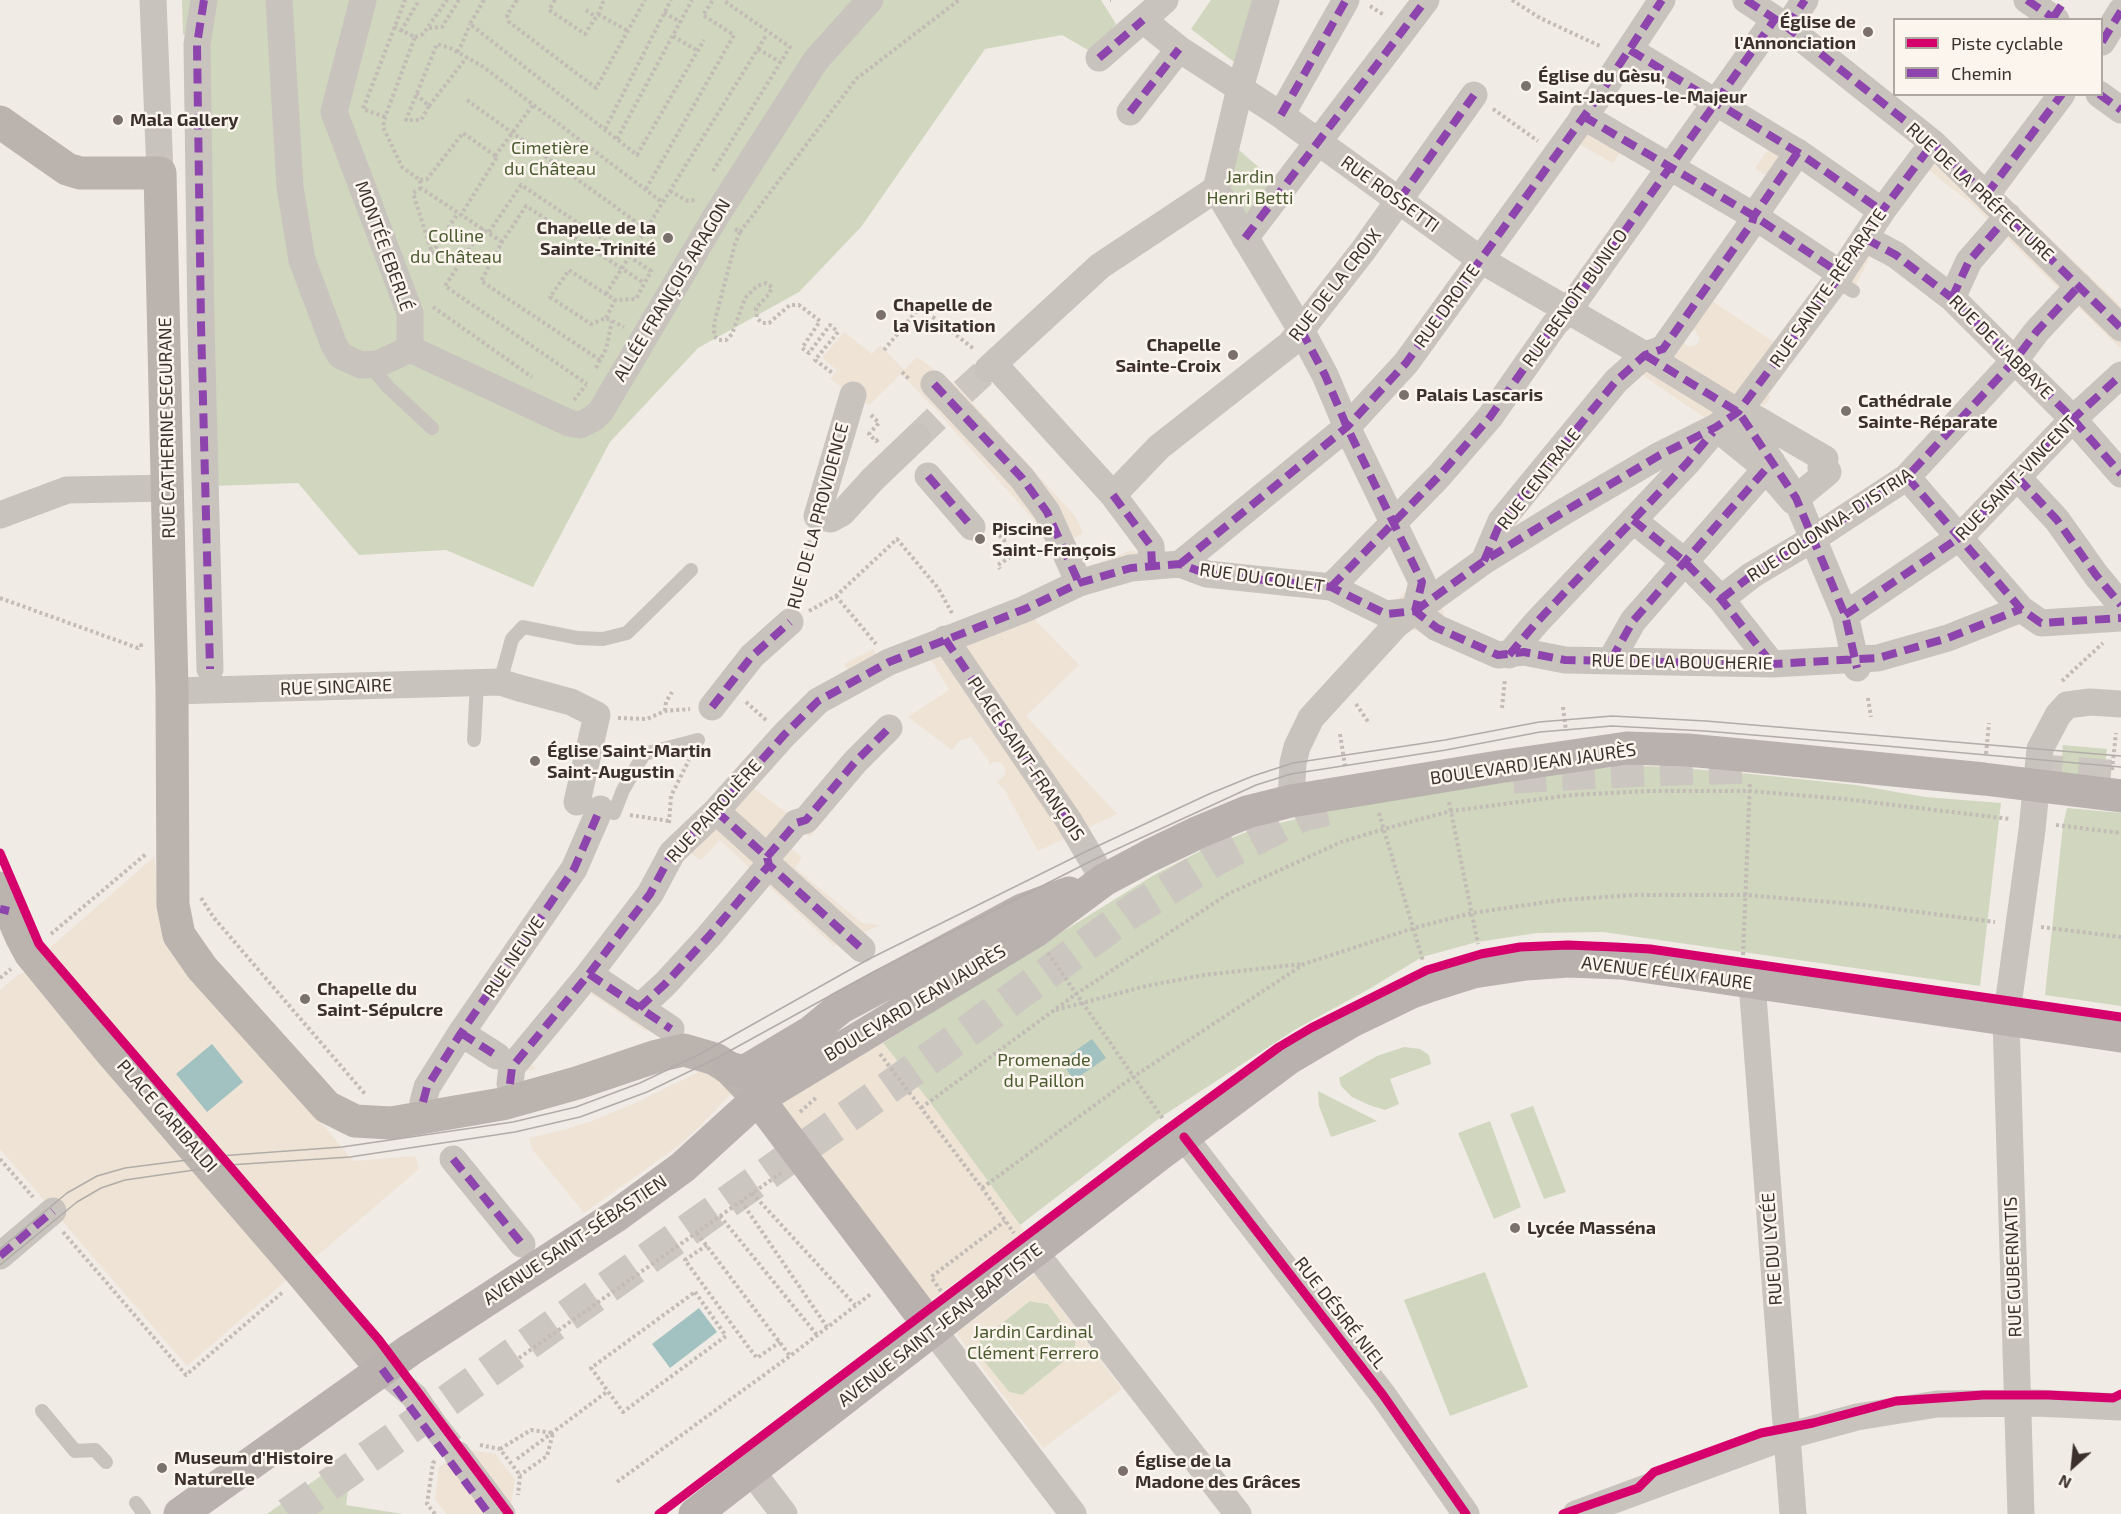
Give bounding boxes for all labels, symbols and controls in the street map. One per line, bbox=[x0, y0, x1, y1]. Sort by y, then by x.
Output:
place label: Église de l'Annonciation bbox=[1734, 11, 1856, 54]
legend bbox=[1893, 18, 2103, 96]
marker: Église de l'Annonciation bbox=[1861, 25, 1875, 39]
text: Piste cyclable bbox=[1951, 32, 2063, 54]
text: Chemin bbox=[1951, 62, 2012, 84]
place label: Église du Gèsu, Saint-Jacques-le-Majeur bbox=[1538, 65, 1747, 107]
marker: Église du Gèsu, Saint-Jacques-le-Majeur bbox=[1519, 79, 1533, 93]
place label: Mala Gallery bbox=[130, 109, 239, 131]
marker: Mala Gallery bbox=[111, 113, 125, 127]
street label: RUE DE LA PRÉFECTURE bbox=[1902, 118, 2058, 266]
park label: Cimetière du Château bbox=[504, 137, 596, 180]
street label: RUE ROSSETTI bbox=[1337, 151, 1443, 237]
park label: Jardin Henri Betti bbox=[1207, 166, 1293, 208]
street label: MONTÉE EBERLÉ bbox=[350, 178, 418, 314]
street label: ALLÉE FRANÇOIS ARAGON bbox=[609, 195, 735, 385]
street label: RUE SAINTE-RÉPARATE bbox=[1765, 205, 1891, 371]
place label: Chapelle de la Sainte-Trinité bbox=[537, 217, 656, 260]
street label: RUE DE LA CROIX bbox=[1284, 224, 1386, 346]
park label: Colline du Château bbox=[410, 225, 502, 268]
street label: RUE BENOÎT BUNICO bbox=[1518, 225, 1632, 371]
marker: Chapelle de la Sainte-Trinité bbox=[661, 231, 675, 245]
street label: RUE DROITE bbox=[1410, 260, 1484, 352]
street label: RUE DE L'ABBAYE bbox=[1945, 291, 2057, 403]
place label: Chapelle de la Visitation bbox=[893, 294, 995, 336]
marker: Chapelle de la Visitation bbox=[874, 308, 888, 322]
street label: RUE CATHERINE SEGURANE bbox=[154, 317, 180, 539]
place label: Chapelle Sainte-Croix bbox=[1116, 334, 1221, 376]
marker: Chapelle Sainte-Croix bbox=[1226, 348, 1240, 362]
place label: Palais Lascaris bbox=[1416, 384, 1543, 406]
marker: Palais Lascaris bbox=[1397, 388, 1411, 402]
place label: Cathédrale Sainte-Réparate bbox=[1858, 390, 1998, 432]
marker: Cathédrale Sainte-Réparate bbox=[1839, 404, 1853, 418]
street label: RUE SAINT-VINCENT bbox=[1951, 411, 2081, 545]
street label: RUE DE LA PROVIDENCE bbox=[783, 420, 853, 612]
street label: RUE CENTRALE bbox=[1493, 424, 1585, 534]
street label: RUE COLONNA-D'ISTRIA bbox=[1743, 463, 1917, 587]
place label: Piscine Saint-François bbox=[992, 518, 1116, 560]
marker: Piscine Saint-François bbox=[973, 532, 987, 546]
street label: RUE DU COLLET bbox=[1198, 559, 1326, 597]
street label: RUE DE LA BOUCHERIE bbox=[1591, 650, 1773, 674]
street label: PLACE SAINT-FRANÇOIS bbox=[963, 673, 1089, 845]
street label: RUE SINCAIRE bbox=[280, 674, 392, 700]
street label: BOULEVARD JEAN JAURÈS bbox=[1429, 739, 1637, 789]
place label: Église Saint-Martin Saint-Augustin bbox=[547, 740, 711, 783]
marker: Église Saint-Martin Saint-Augustin bbox=[528, 754, 542, 768]
street label: RUE PAIROLIÈRE bbox=[662, 755, 766, 867]
street label: RUE NEUVE bbox=[479, 912, 549, 1002]
street label: BOULEVARD JEAN JAURÈS bbox=[820, 940, 1010, 1066]
street label: AVENUE FÉLIX FAURE bbox=[1580, 952, 1754, 994]
place label: Chapelle du Saint-Sépulcre bbox=[317, 978, 443, 1020]
marker: Chapelle du Saint-Sépulcre bbox=[298, 992, 312, 1006]
park label: Promenade du Paillon bbox=[997, 1049, 1091, 1092]
street label: PLACE GARIBALDI bbox=[112, 1055, 222, 1177]
street label: AVENUE SAINT-SÉBASTIEN bbox=[479, 1170, 671, 1310]
street label: RUE DU LYCÉE bbox=[1757, 1192, 1787, 1306]
street label: RUE GUBERNATIS bbox=[2000, 1196, 2026, 1338]
place label: Lycée Masséna bbox=[1527, 1217, 1656, 1239]
marker: Lycée Masséna bbox=[1508, 1221, 1522, 1235]
street label: AVENUE SAINT-JEAN-BAPTISTE bbox=[834, 1239, 1046, 1411]
street label: RUE DÉSIRÉ NIEL bbox=[1290, 1253, 1390, 1373]
park label: Jardin Cardinal Clément Ferrero bbox=[967, 1321, 1099, 1364]
north arrow bbox=[2043, 1436, 2103, 1496]
place label: Museum d'Histoire Naturelle bbox=[174, 1447, 333, 1490]
place label: Église de la Madone des Grâces bbox=[1135, 1450, 1301, 1492]
marker: Museum d'Histoire Naturelle bbox=[155, 1461, 169, 1475]
marker: Église de la Madone des Grâces bbox=[1116, 1464, 1130, 1478]
text: N bbox=[2055, 1471, 2074, 1494]

